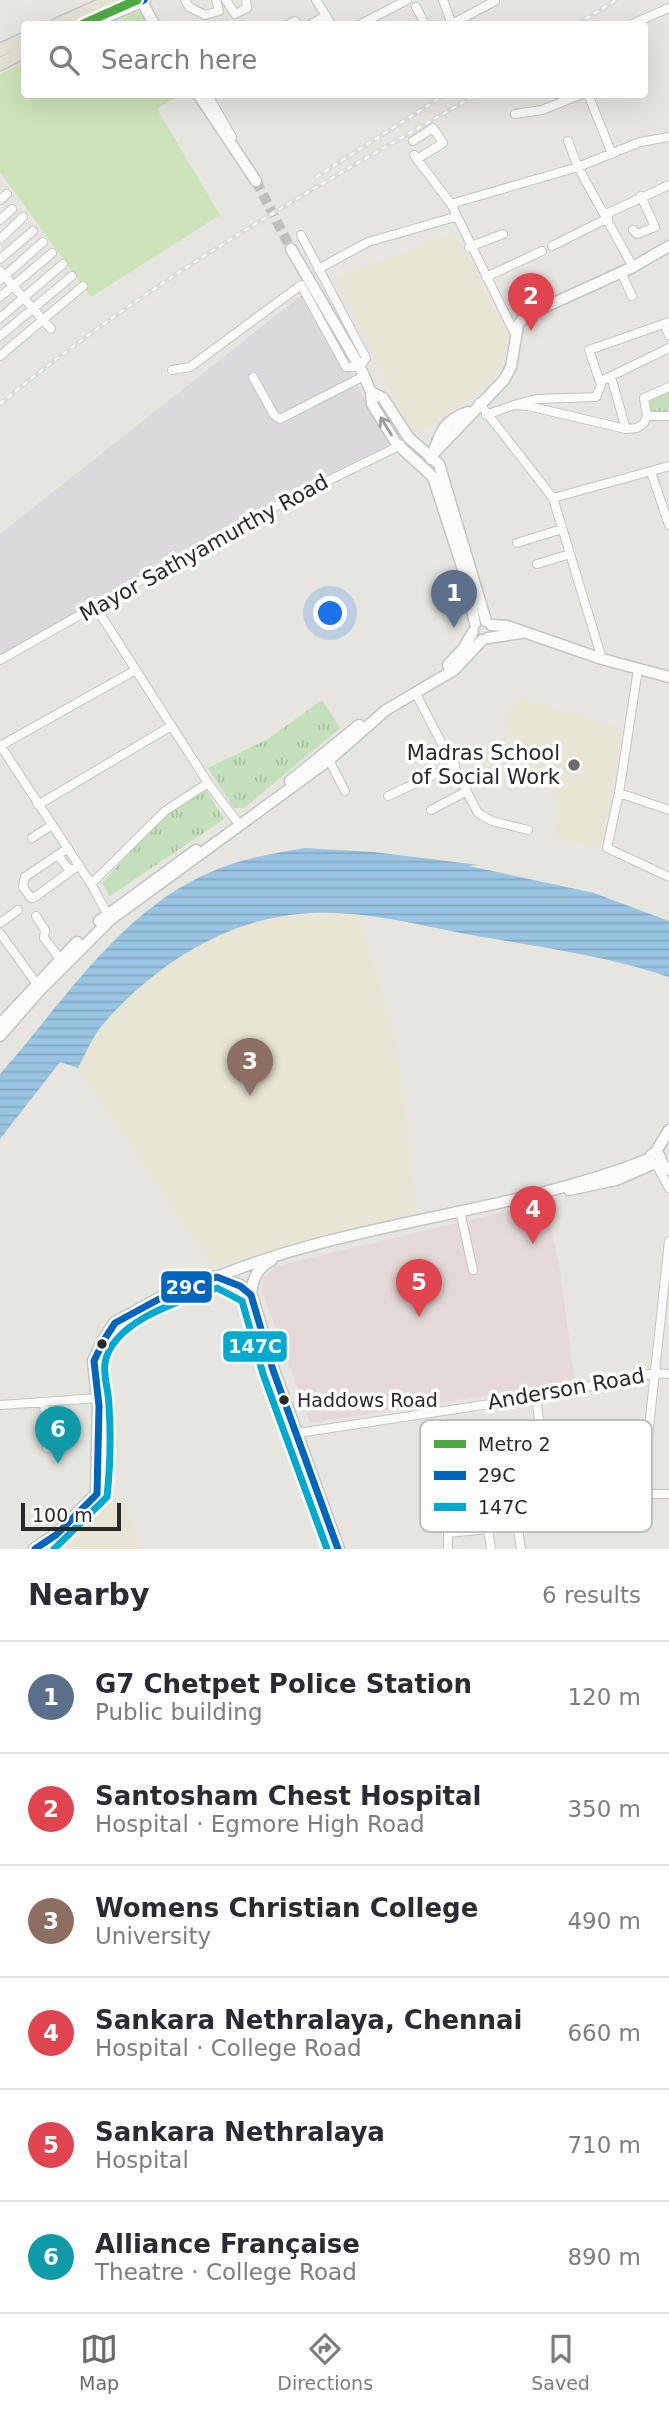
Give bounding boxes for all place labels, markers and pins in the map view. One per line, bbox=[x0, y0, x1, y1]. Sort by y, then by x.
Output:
pin: 2 bbox=[508, 273, 554, 331]
pin: 1 bbox=[431, 570, 477, 628]
place label: Madras School of Social Work bbox=[407, 741, 561, 789]
marker: Madras School of Social Work bbox=[566, 757, 582, 773]
pin: 3 bbox=[227, 1038, 273, 1096]
pin: 4 bbox=[510, 1186, 556, 1244]
pin: 5 bbox=[396, 1259, 442, 1317]
unlabelled marker bbox=[95, 1337, 109, 1351]
place label: Haddows Road bbox=[297, 1389, 438, 1411]
marker: Haddows Road bbox=[277, 1393, 291, 1407]
pin: 6 bbox=[35, 1406, 81, 1464]

